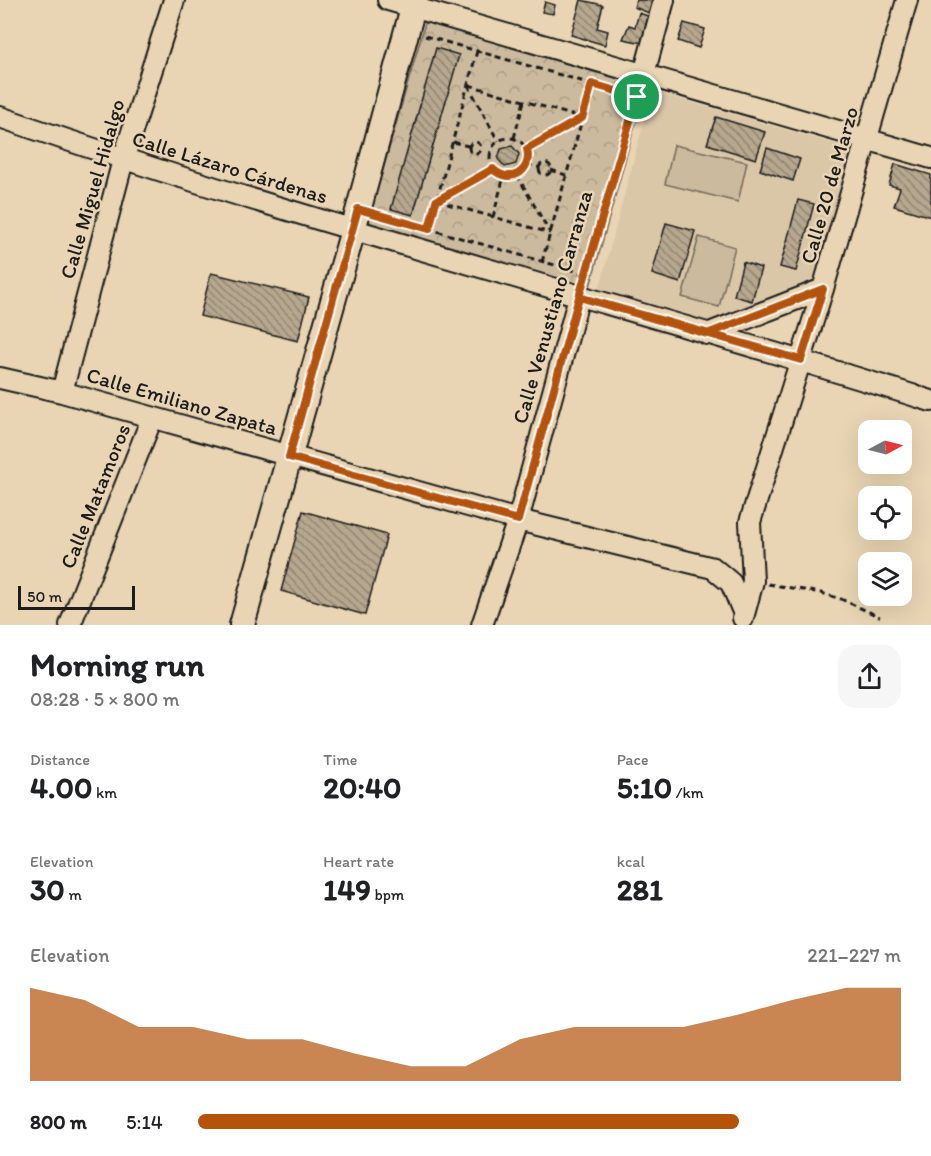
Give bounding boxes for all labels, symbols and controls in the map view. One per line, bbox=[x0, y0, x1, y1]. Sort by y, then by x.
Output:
pin bbox=[611, 71, 662, 122]
icon: arrive bbox=[620, 80, 653, 113]
street label: Calle Miguel Hidalgo bbox=[54, 96, 130, 282]
street label: Calle 20 de Marzo bbox=[795, 104, 863, 266]
street label: Calle Lázaro Cárdenas bbox=[129, 125, 331, 209]
street label: Calle Venustiano Carranza bbox=[507, 187, 597, 427]
street label: Calle Emiliano Zapata bbox=[84, 362, 280, 440]
street label: Calle Matamoros bbox=[55, 420, 135, 572]
north arrow bbox=[858, 420, 912, 474]
map controls bbox=[858, 420, 912, 606]
button: locate bbox=[858, 486, 912, 540]
button: layers bbox=[858, 552, 912, 606]
scale bar bbox=[18, 583, 135, 610]
text: 50 m bbox=[27, 587, 62, 606]
text: Morning run bbox=[30, 645, 205, 684]
button: share bbox=[838, 645, 901, 708]
text: 08:28 · 5 × 800 m bbox=[30, 687, 180, 711]
text: Distance bbox=[30, 750, 90, 769]
text: Time bbox=[323, 750, 357, 769]
text: Pace bbox=[617, 750, 649, 769]
text: 4.00 bbox=[30, 769, 92, 806]
text: 20:40 bbox=[323, 769, 401, 806]
text: 5:10 bbox=[617, 769, 672, 806]
text: km bbox=[92, 783, 117, 802]
text: /km bbox=[672, 783, 704, 802]
text: Elevation bbox=[30, 852, 94, 871]
text: Heart rate bbox=[323, 852, 394, 871]
text: kcal bbox=[617, 852, 645, 871]
text: 30 bbox=[30, 871, 65, 908]
text: 149 bbox=[323, 871, 371, 908]
text: 281 bbox=[617, 871, 663, 908]
text: m bbox=[65, 885, 82, 904]
text: bpm bbox=[371, 885, 404, 904]
text: Elevation bbox=[30, 943, 109, 967]
text: 221–227 m bbox=[807, 943, 901, 967]
text: 800 m bbox=[30, 1110, 87, 1134]
text: 5:14 bbox=[126, 1110, 163, 1134]

